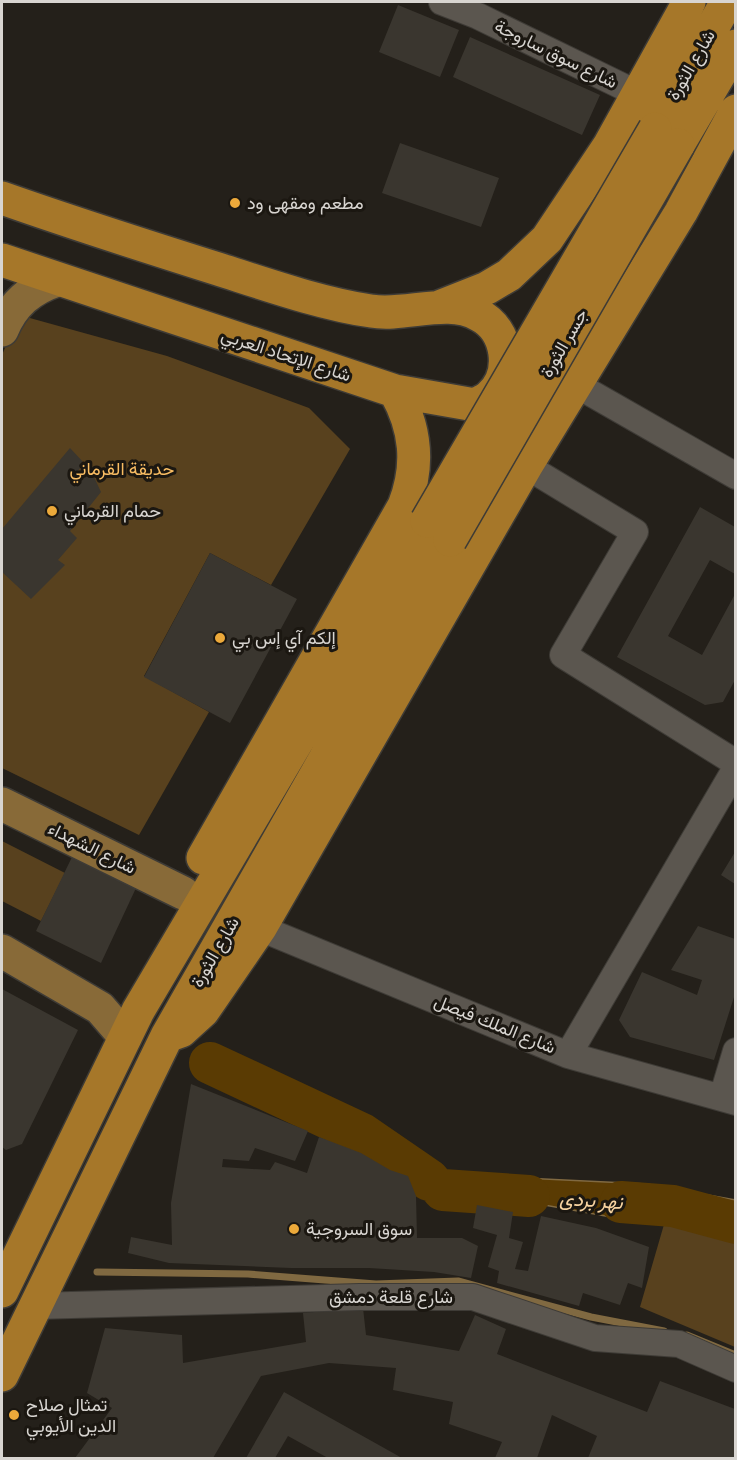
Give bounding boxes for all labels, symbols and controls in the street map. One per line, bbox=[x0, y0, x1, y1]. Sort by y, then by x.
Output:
street label: شارع سوق ساروجة bbox=[491, 15, 621, 94]
street label: شارع الثورة bbox=[662, 26, 721, 105]
place label: مطعم ومقهى ود bbox=[247, 192, 364, 215]
marker: مطعم ومقهى ود bbox=[228, 196, 242, 210]
street label: جسر الثورة bbox=[536, 305, 592, 381]
street label: شارع الإتحاد العربي bbox=[217, 324, 354, 390]
park label: حديقة القرماني bbox=[70, 458, 174, 484]
place label: حمام القرماني bbox=[64, 500, 161, 526]
marker: حمام القرماني bbox=[45, 504, 59, 518]
place label: إلكم آي إس بي bbox=[232, 627, 336, 653]
marker: إلكم آي إس بي bbox=[213, 631, 227, 645]
street label: شارع الشهداء bbox=[44, 817, 140, 880]
street label: شارع الثورة bbox=[186, 913, 245, 992]
street label: شارع الملك فيصل bbox=[431, 990, 559, 1059]
water label: نهر بردى bbox=[558, 1187, 625, 1215]
place label: سوق السروجية bbox=[306, 1218, 412, 1240]
marker: سوق السروجية bbox=[287, 1222, 301, 1236]
street label: شارع قلعة دمشق bbox=[329, 1286, 453, 1309]
place label: تمثال صلاح الدين الأيوبي bbox=[26, 1394, 116, 1441]
marker: تمثال صلاح الدين الأيوبي bbox=[7, 1408, 21, 1422]

